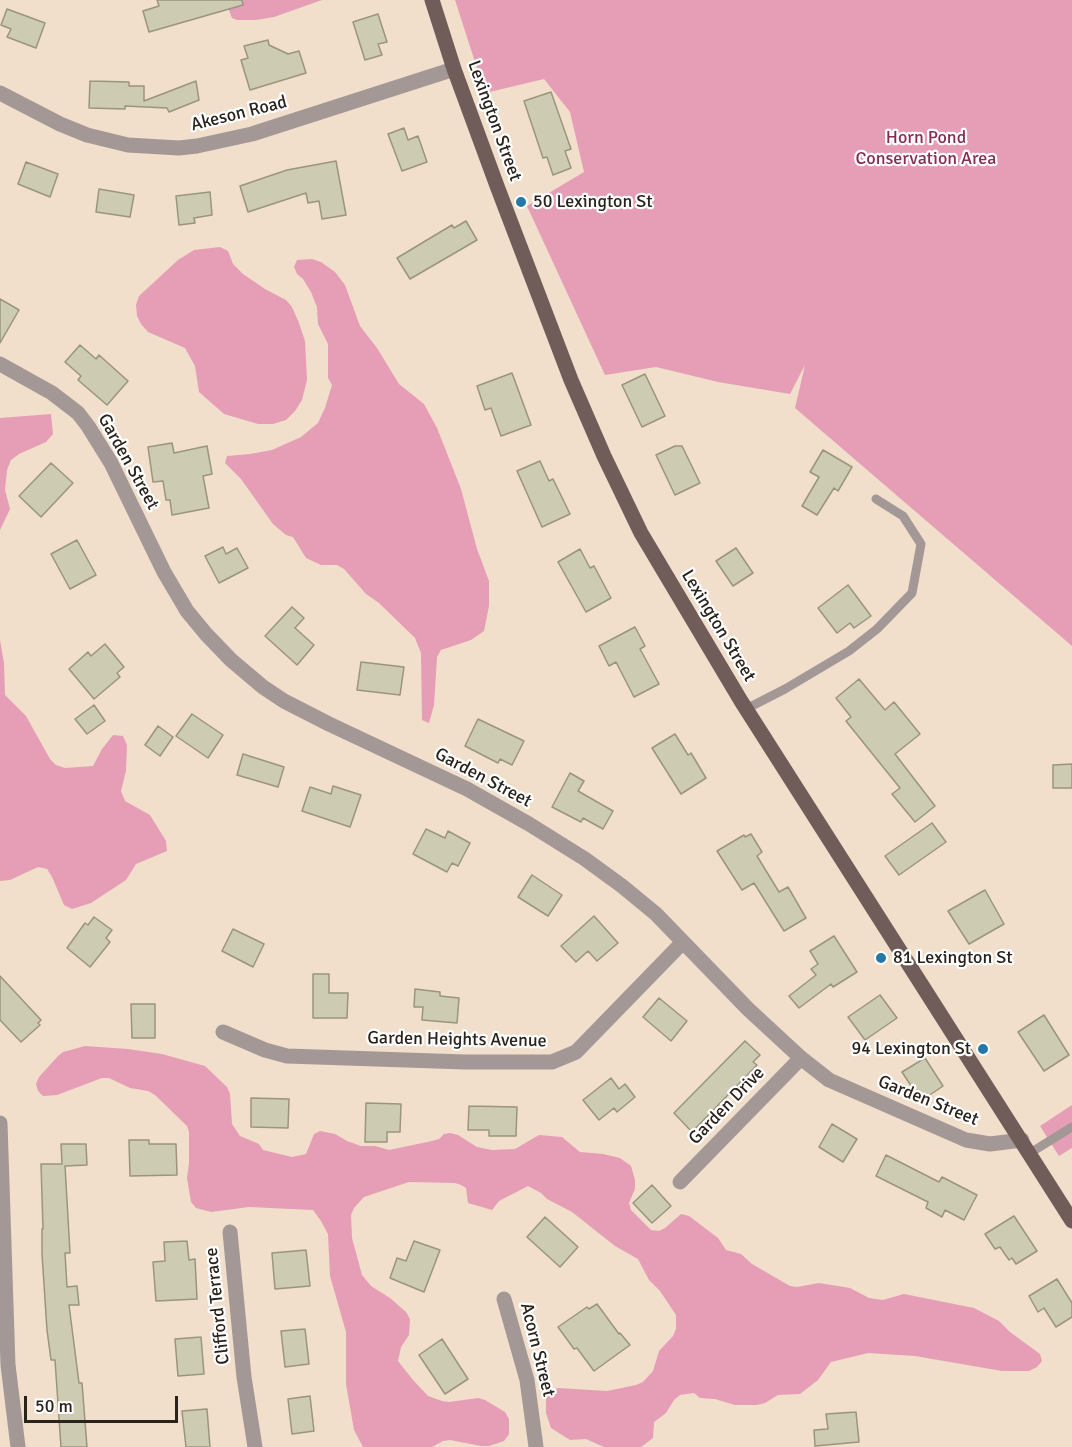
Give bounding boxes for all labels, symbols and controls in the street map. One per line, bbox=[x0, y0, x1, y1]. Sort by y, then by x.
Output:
street label: Lexington Street bbox=[462, 58, 526, 184]
street label: Akeson Road bbox=[189, 92, 289, 136]
park label: Horn Pond Conservation Area bbox=[856, 127, 996, 170]
place label: 50 Lexington St bbox=[533, 191, 652, 213]
marker: 50 Lexington St bbox=[514, 195, 528, 209]
street label: Garden Street bbox=[93, 410, 163, 514]
street label: Lexington Street bbox=[676, 566, 760, 686]
street label: Garden Street bbox=[431, 743, 535, 813]
place label: 81 Lexington St bbox=[893, 947, 1012, 969]
marker: 81 Lexington St bbox=[874, 951, 888, 965]
street label: Garden Heights Avenue bbox=[367, 1028, 547, 1052]
place label: 94 Lexington St bbox=[852, 1038, 971, 1060]
marker: 94 Lexington St bbox=[976, 1042, 990, 1056]
street label: Garden Drive bbox=[685, 1063, 769, 1149]
street label: Garden Street bbox=[875, 1071, 981, 1131]
street label: Clifford Terrace bbox=[201, 1246, 235, 1366]
street label: Acorn Street bbox=[515, 1301, 559, 1399]
scale bar bbox=[27, 1384, 182, 1422]
text: 50 m bbox=[35, 1395, 73, 1417]

